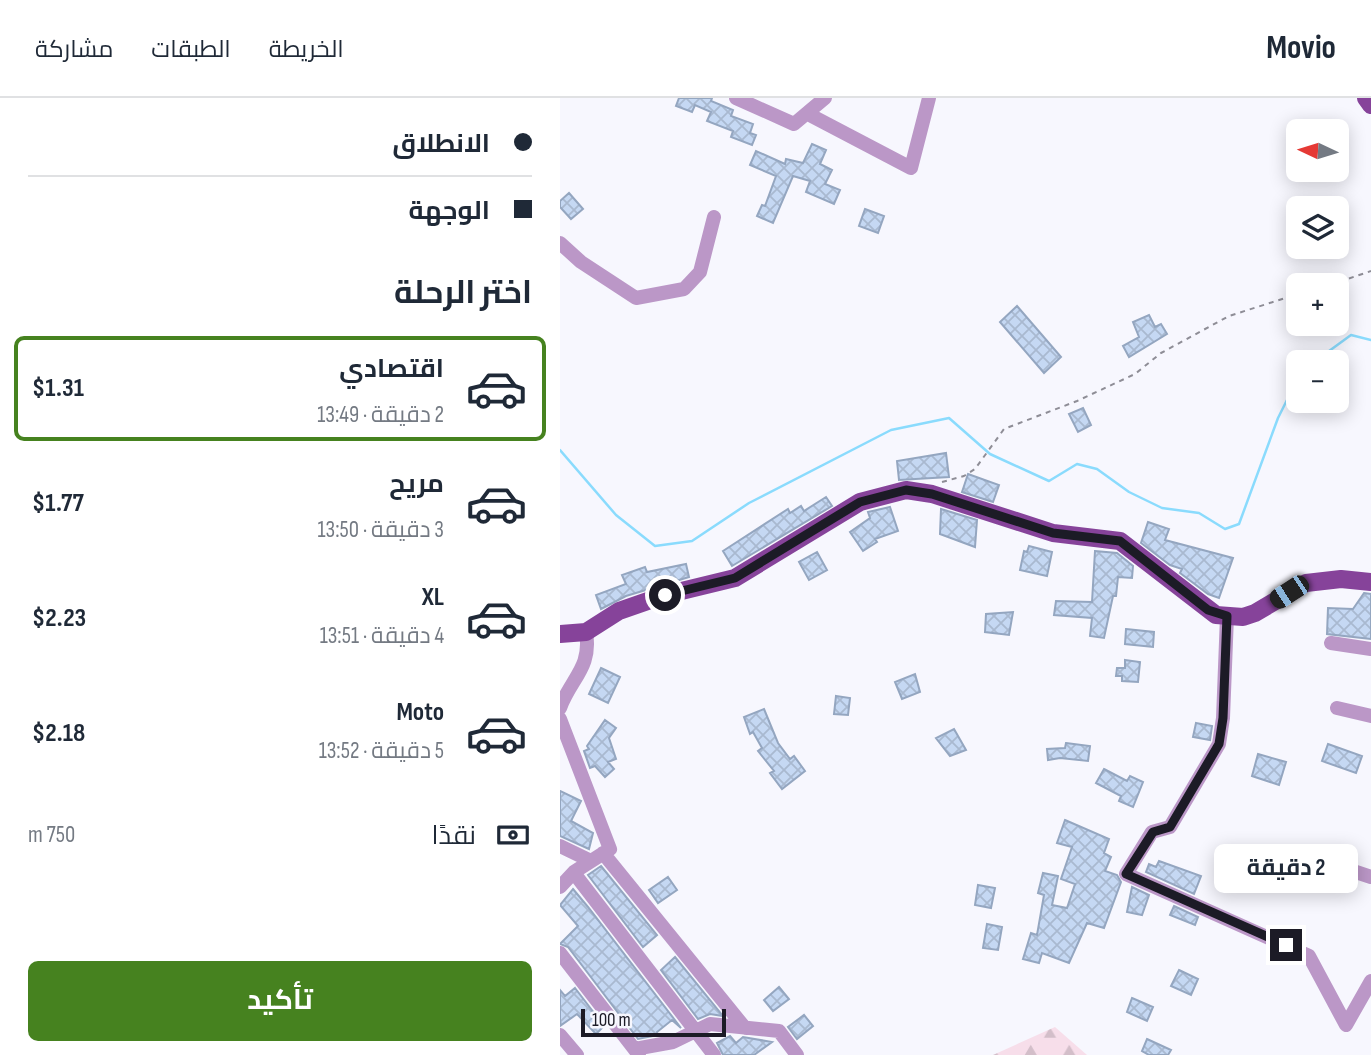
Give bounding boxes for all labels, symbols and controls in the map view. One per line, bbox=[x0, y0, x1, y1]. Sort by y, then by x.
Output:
text: Movio bbox=[1266, 28, 1336, 68]
text: مشاركة bbox=[35, 35, 113, 64]
text: الطبقات bbox=[151, 35, 231, 64]
text: الخريطة bbox=[269, 35, 344, 64]
north arrow bbox=[1286, 119, 1349, 182]
map controls bbox=[1286, 119, 1349, 413]
text: الانطلاق bbox=[392, 129, 490, 160]
text: الوجهة bbox=[409, 196, 490, 227]
button: layers bbox=[1286, 196, 1349, 259]
button: + bbox=[1286, 273, 1349, 336]
text: اختر الرحلة bbox=[394, 274, 532, 313]
button: − bbox=[1286, 350, 1349, 413]
text: اقتصادي bbox=[339, 354, 444, 385]
icon: car bbox=[465, 357, 528, 420]
text: $1.31 bbox=[32, 373, 84, 404]
text: 2 دقيقة · 13:49 bbox=[317, 401, 444, 429]
text: مريح bbox=[389, 469, 444, 500]
icon: car bbox=[465, 472, 528, 535]
text: $1.77 bbox=[32, 488, 84, 519]
text: 3 دقيقة · 13:50 bbox=[317, 516, 444, 544]
car bbox=[1266, 572, 1313, 612]
route start bbox=[649, 579, 681, 611]
text: XL bbox=[422, 582, 444, 613]
icon: car bbox=[465, 587, 528, 650]
text: $2.23 bbox=[32, 603, 86, 634]
text: 4 دقيقة · 13:51 bbox=[320, 622, 444, 650]
text: Moto bbox=[396, 697, 444, 728]
icon: car bbox=[465, 702, 528, 765]
text: $2.18 bbox=[32, 718, 85, 749]
text: 5 دقيقة · 13:52 bbox=[319, 737, 444, 765]
icon: cash bbox=[494, 816, 532, 854]
text: 750 m bbox=[28, 821, 75, 849]
text: نقدًا bbox=[432, 821, 476, 852]
callout: 2 دقيقة bbox=[1214, 844, 1358, 892]
text: 2 دقيقة bbox=[1247, 854, 1325, 882]
route end bbox=[1270, 929, 1302, 961]
button: تأكيد bbox=[28, 961, 532, 1041]
scale bar bbox=[581, 1006, 726, 1038]
text: 100 m bbox=[592, 1009, 631, 1032]

